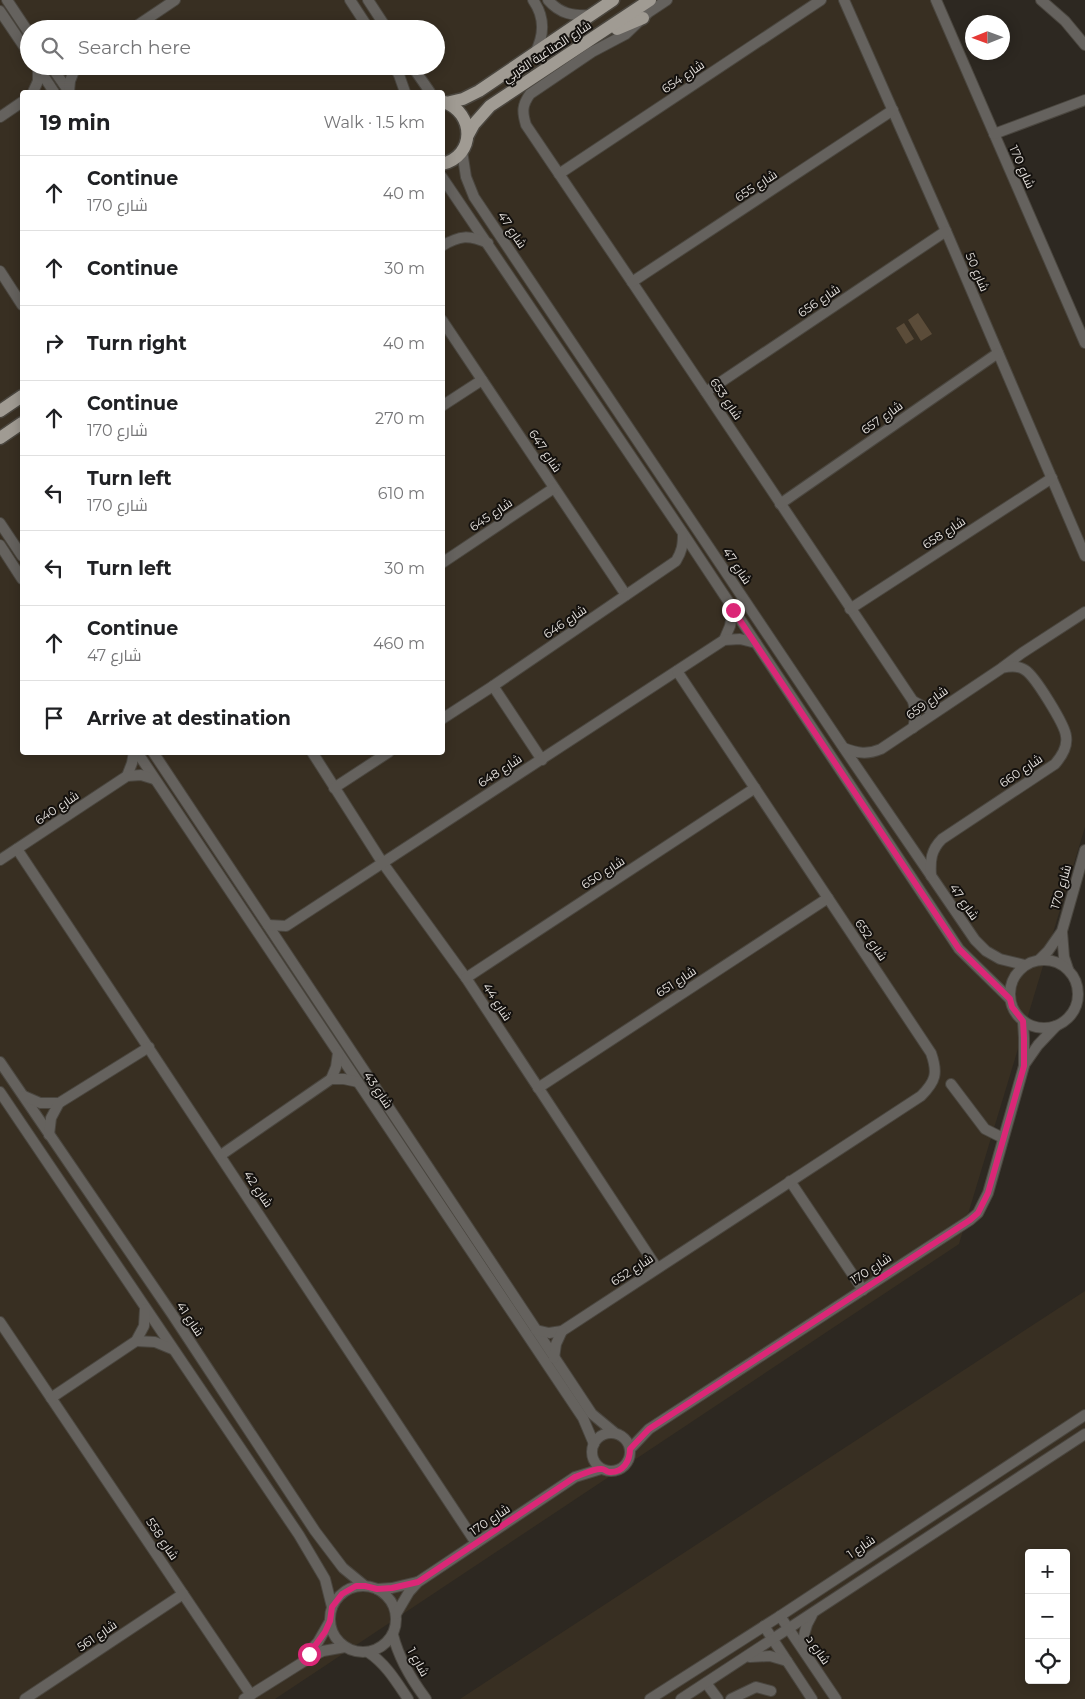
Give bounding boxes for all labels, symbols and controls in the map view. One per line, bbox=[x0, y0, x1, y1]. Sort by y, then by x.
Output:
north arrow bbox=[965, 15, 1010, 60]
street label: شارع الصناعية الغربي bbox=[500, 17, 595, 88]
search box bbox=[20, 20, 445, 75]
icon: search bbox=[38, 34, 66, 62]
text: Search here bbox=[78, 36, 191, 59]
street label: شارع 654 bbox=[658, 57, 708, 97]
text: 19 min bbox=[40, 110, 110, 135]
text: Walk · 1.5 km bbox=[324, 113, 425, 132]
street label: شارع 170 bbox=[1005, 143, 1039, 191]
street label: شارع 655 bbox=[732, 166, 780, 206]
text: Continue bbox=[87, 167, 178, 190]
icon: ahead bbox=[40, 179, 68, 207]
text: 40 m bbox=[383, 184, 425, 203]
text: شارع 170 bbox=[87, 196, 148, 215]
street label: شارع 47 bbox=[494, 209, 530, 251]
street label: شارع 50 bbox=[962, 250, 992, 294]
icon: ahead bbox=[40, 254, 68, 282]
text: Continue bbox=[87, 257, 178, 280]
text: 30 m bbox=[384, 259, 425, 278]
street label: شارع 656 bbox=[795, 281, 843, 321]
icon: right bbox=[40, 329, 68, 357]
text: Turn right bbox=[87, 332, 187, 355]
text: 40 m bbox=[383, 334, 425, 353]
street label: شارع 653 bbox=[706, 375, 746, 423]
text: Continue bbox=[87, 392, 178, 415]
street label: شارع 657 bbox=[858, 398, 906, 438]
icon: ahead bbox=[40, 404, 68, 432]
text: 270 m bbox=[375, 409, 425, 428]
text: شارع 170 bbox=[87, 421, 148, 440]
street label: شارع 647 bbox=[525, 427, 565, 475]
text: Turn left bbox=[87, 467, 172, 490]
icon: left bbox=[40, 479, 68, 507]
text: 610 m bbox=[378, 484, 425, 503]
street label: شارع 645 bbox=[466, 495, 516, 535]
text: شارع 170 bbox=[87, 496, 148, 515]
street label: شارع 658 bbox=[919, 513, 969, 553]
street label: شارع 47 bbox=[719, 545, 755, 587]
icon: left bbox=[40, 554, 68, 582]
text: Turn left bbox=[87, 557, 172, 580]
text: 30 m bbox=[384, 559, 425, 578]
route end bbox=[722, 599, 745, 622]
street label: شارع 646 bbox=[540, 602, 590, 642]
text: Continue bbox=[87, 617, 178, 640]
icon: ahead bbox=[40, 629, 68, 657]
text: 460 m bbox=[373, 634, 425, 653]
text: شارع 47 bbox=[87, 646, 141, 665]
street label: شارع 659 bbox=[903, 683, 951, 723]
icon: arrive bbox=[40, 704, 68, 732]
text: Arrive at destination bbox=[87, 707, 291, 730]
street label: شارع 648 bbox=[475, 751, 525, 791]
street label: شارع 660 bbox=[996, 751, 1046, 791]
street label: شارع 640 bbox=[32, 787, 82, 828]
street label: شارع 650 bbox=[578, 853, 628, 893]
street label: شارع 170 bbox=[1047, 863, 1075, 911]
street label: شارع 47 bbox=[946, 881, 982, 923]
street label: شارع 652 bbox=[851, 916, 891, 964]
street label: شارع 651 bbox=[653, 963, 699, 1001]
street label: شارع 44 bbox=[479, 980, 515, 1024]
street label: شارع 43 bbox=[360, 1069, 396, 1111]
street label: شارع 42 bbox=[240, 1167, 276, 1211]
street label: شارع 652 bbox=[608, 1250, 656, 1290]
street label: شارع 170 bbox=[848, 1250, 894, 1288]
street label: شارع 41 bbox=[173, 1299, 207, 1339]
street label: شارع 170 bbox=[467, 1501, 513, 1539]
street label: شارع 558 bbox=[142, 1515, 182, 1563]
street label: شارع 1 bbox=[844, 1532, 878, 1562]
map controls bbox=[1025, 1549, 1070, 1684]
button: + bbox=[1025, 1549, 1070, 1594]
button: − bbox=[1025, 1594, 1070, 1639]
street label: شارع 561 bbox=[74, 1617, 120, 1655]
street label: شارع د bbox=[802, 1632, 834, 1668]
button: locate bbox=[1025, 1639, 1070, 1684]
route start bbox=[298, 1643, 321, 1666]
street label: شارع 1 bbox=[404, 1645, 432, 1679]

